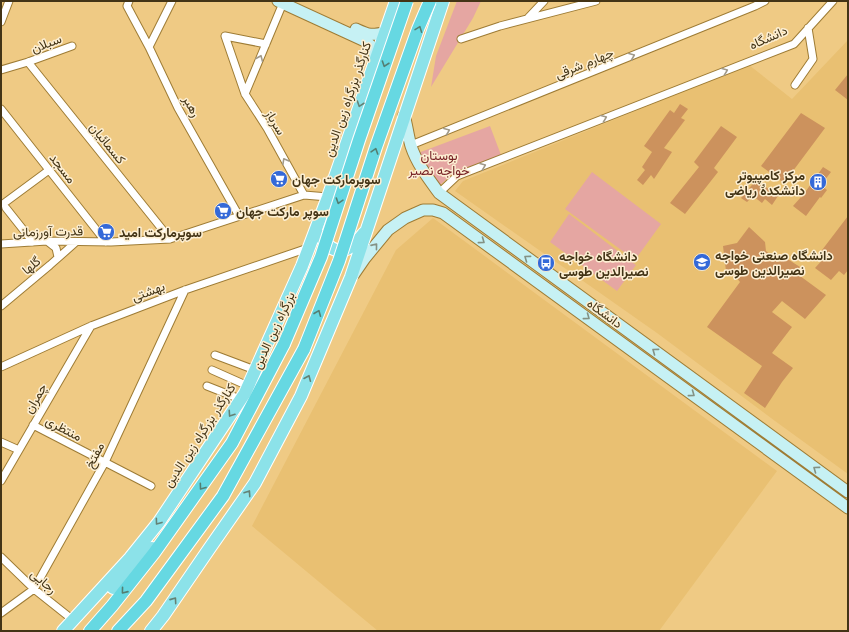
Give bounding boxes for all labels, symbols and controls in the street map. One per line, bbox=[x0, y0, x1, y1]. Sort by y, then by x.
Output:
street label: دانشگاه bbox=[746, 21, 790, 53]
one-way arrow bbox=[414, 25, 422, 32]
street label: سبلان bbox=[28, 29, 64, 57]
street label: کنارگذر بزرگراه زین الدین bbox=[319, 39, 375, 159]
street label: چهارم شرقی bbox=[552, 43, 617, 84]
one-way arrow bbox=[628, 53, 636, 61]
one-way arrow bbox=[256, 55, 264, 62]
one-way arrow bbox=[382, 61, 390, 68]
one-way arrow bbox=[722, 67, 729, 75]
street label: رهبر bbox=[178, 91, 205, 120]
one-way arrow bbox=[357, 100, 365, 107]
street label: سرباز bbox=[261, 105, 291, 138]
one-way arrow bbox=[601, 115, 608, 123]
street label: کسمائیان bbox=[86, 118, 130, 168]
one-way arrow bbox=[442, 128, 450, 136]
park label: بوستان خواجه نصیر bbox=[407, 146, 470, 179]
one-way arrow bbox=[370, 148, 379, 155]
street label: مسجد bbox=[46, 149, 81, 187]
one-way arrow bbox=[282, 158, 290, 165]
one-way arrow bbox=[480, 162, 487, 170]
place label: مرکز کامپیوتر دانشکدهٔ ریاضی bbox=[725, 166, 805, 199]
supermarket icon: سوپرمارکت جهان bbox=[269, 169, 289, 189]
place label: سوپرمارکت جهان bbox=[292, 170, 381, 189]
building icon: مرکز کامپیوتر دانشکدهٔ ریاضی bbox=[808, 172, 828, 192]
one-way arrow bbox=[336, 197, 344, 204]
supermarket icon: سوپر مارکت جهان bbox=[213, 201, 233, 221]
place label: سوپر مارکت جهان bbox=[236, 202, 329, 221]
street label: قدرت آورزمانی bbox=[13, 221, 83, 241]
supermarket icon: سوپرمارکت امید bbox=[96, 222, 116, 242]
place label: سوپرمارکت امید bbox=[119, 223, 202, 242]
one-way arrow bbox=[477, 236, 484, 243]
one-way arrow bbox=[370, 244, 377, 251]
place label: دانشگاه صنعتی خواجه نصیرالدین طوسی bbox=[715, 246, 833, 279]
place label: دانشگاه خواجه نصیرالدین طوسی bbox=[559, 247, 649, 280]
street label: گلها bbox=[18, 252, 45, 278]
school or university icon: دانشگاه صنعتی خواجه نصیرالدین طوسی bbox=[692, 252, 712, 272]
bus stop icon: دانشگاه خواجه نصیرالدین طوسی bbox=[536, 253, 556, 273]
one-way arrow bbox=[525, 256, 532, 263]
street label: بهشتی bbox=[129, 276, 167, 306]
street label: بزرگراه زین الدین bbox=[247, 288, 299, 372]
street label: دانشگاه bbox=[584, 294, 626, 332]
one-way arrow bbox=[314, 310, 322, 317]
one-way arrow bbox=[583, 312, 590, 320]
one-way arrow bbox=[652, 349, 659, 356]
one-way arrow bbox=[304, 374, 312, 381]
street label: چمران bbox=[19, 379, 52, 417]
street label: کنارگذر بزرگراه زین الدین bbox=[159, 379, 240, 491]
one-way arrow bbox=[688, 389, 695, 397]
one-way arrow bbox=[228, 410, 236, 417]
street label: منتظری bbox=[43, 411, 85, 445]
street label: مفتخ bbox=[80, 439, 109, 472]
one-way arrow bbox=[814, 467, 821, 474]
one-way arrow bbox=[199, 483, 207, 490]
one-way arrow bbox=[243, 490, 250, 497]
one-way arrow bbox=[155, 518, 163, 525]
street label: رجایی bbox=[27, 564, 61, 598]
one-way arrow bbox=[122, 587, 129, 594]
one-way arrow bbox=[169, 597, 176, 604]

